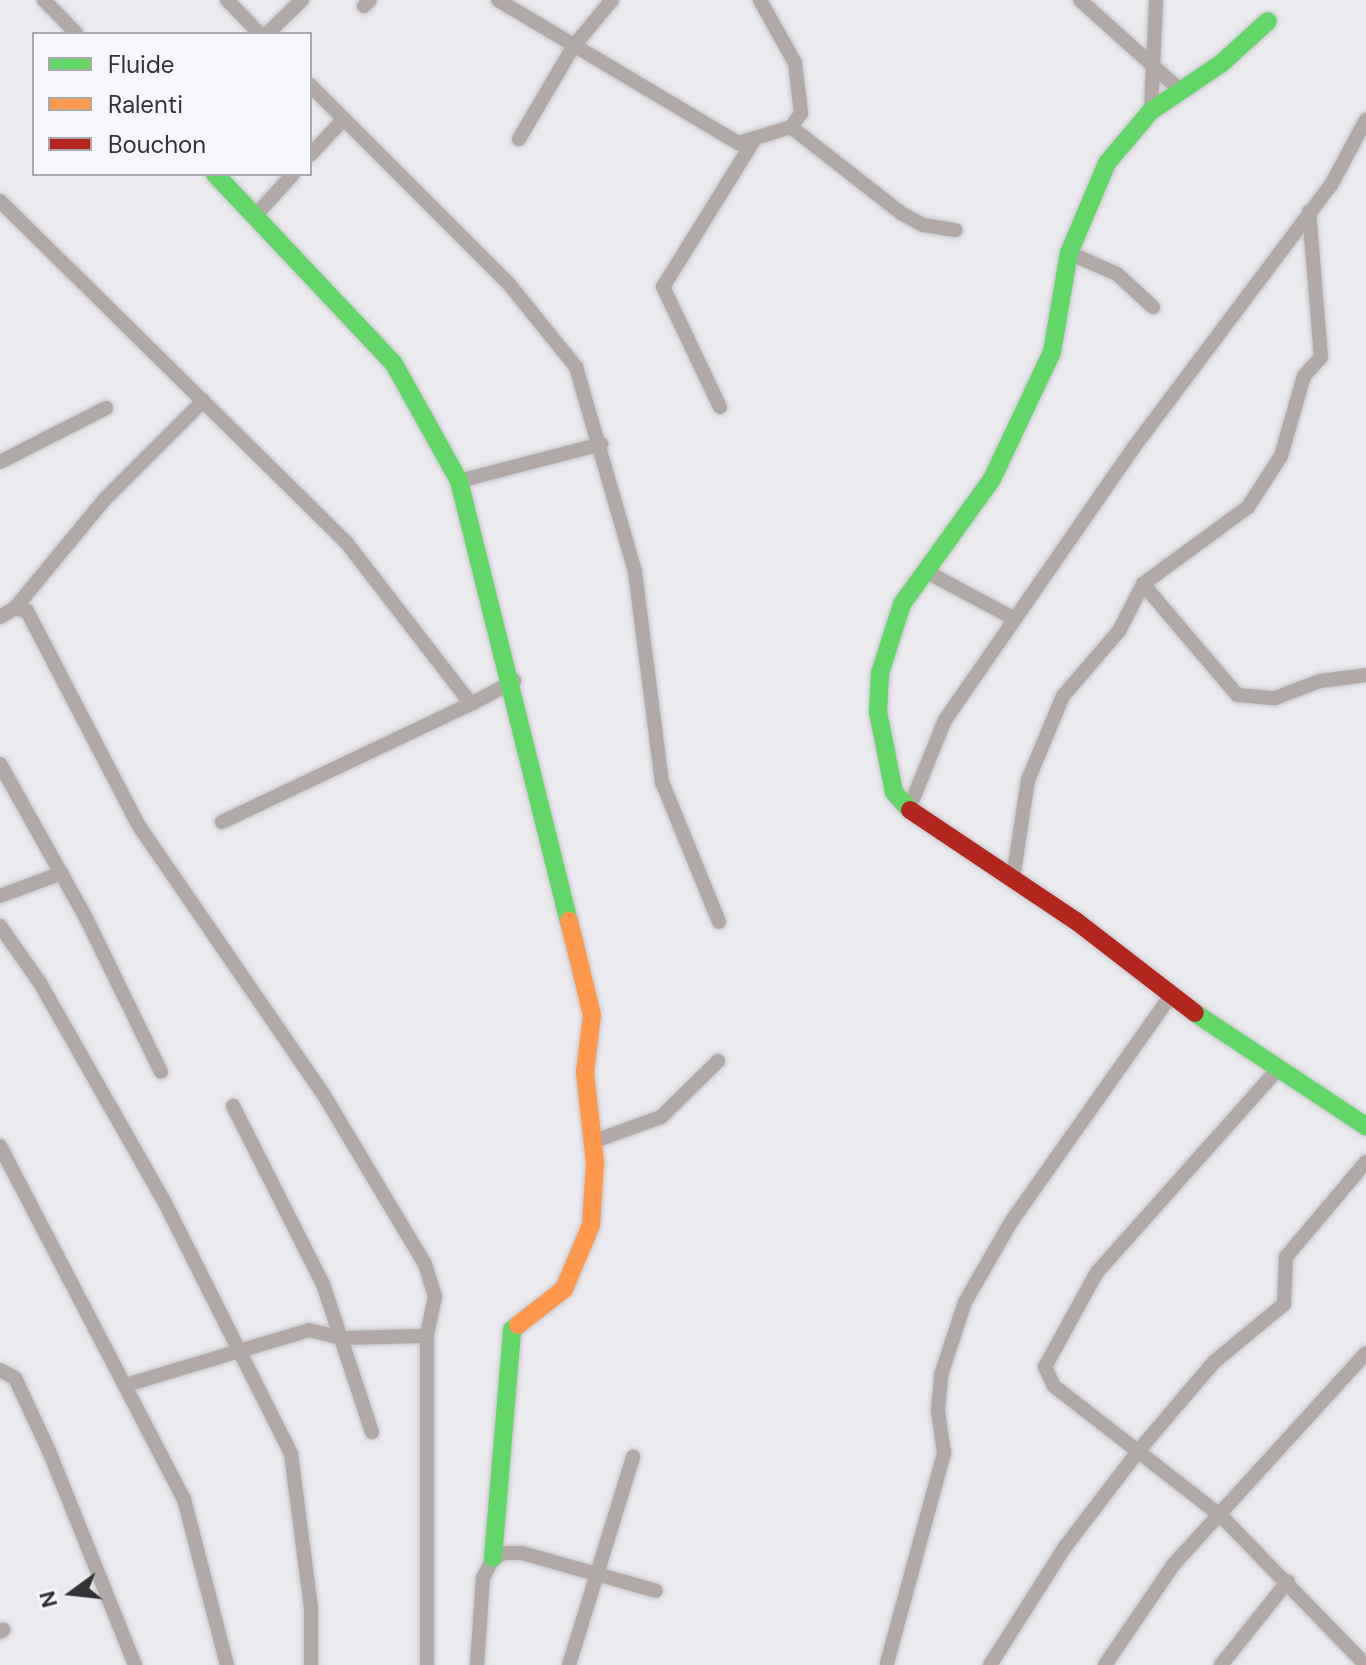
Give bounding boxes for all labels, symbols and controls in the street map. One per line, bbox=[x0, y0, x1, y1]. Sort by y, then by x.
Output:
legend bbox=[32, 32, 312, 176]
text: Fluide bbox=[108, 49, 174, 80]
text: Ralenti bbox=[108, 89, 183, 120]
text: Bouchon bbox=[108, 129, 206, 160]
north arrow bbox=[32, 1553, 112, 1633]
text: N bbox=[32, 1588, 64, 1611]

